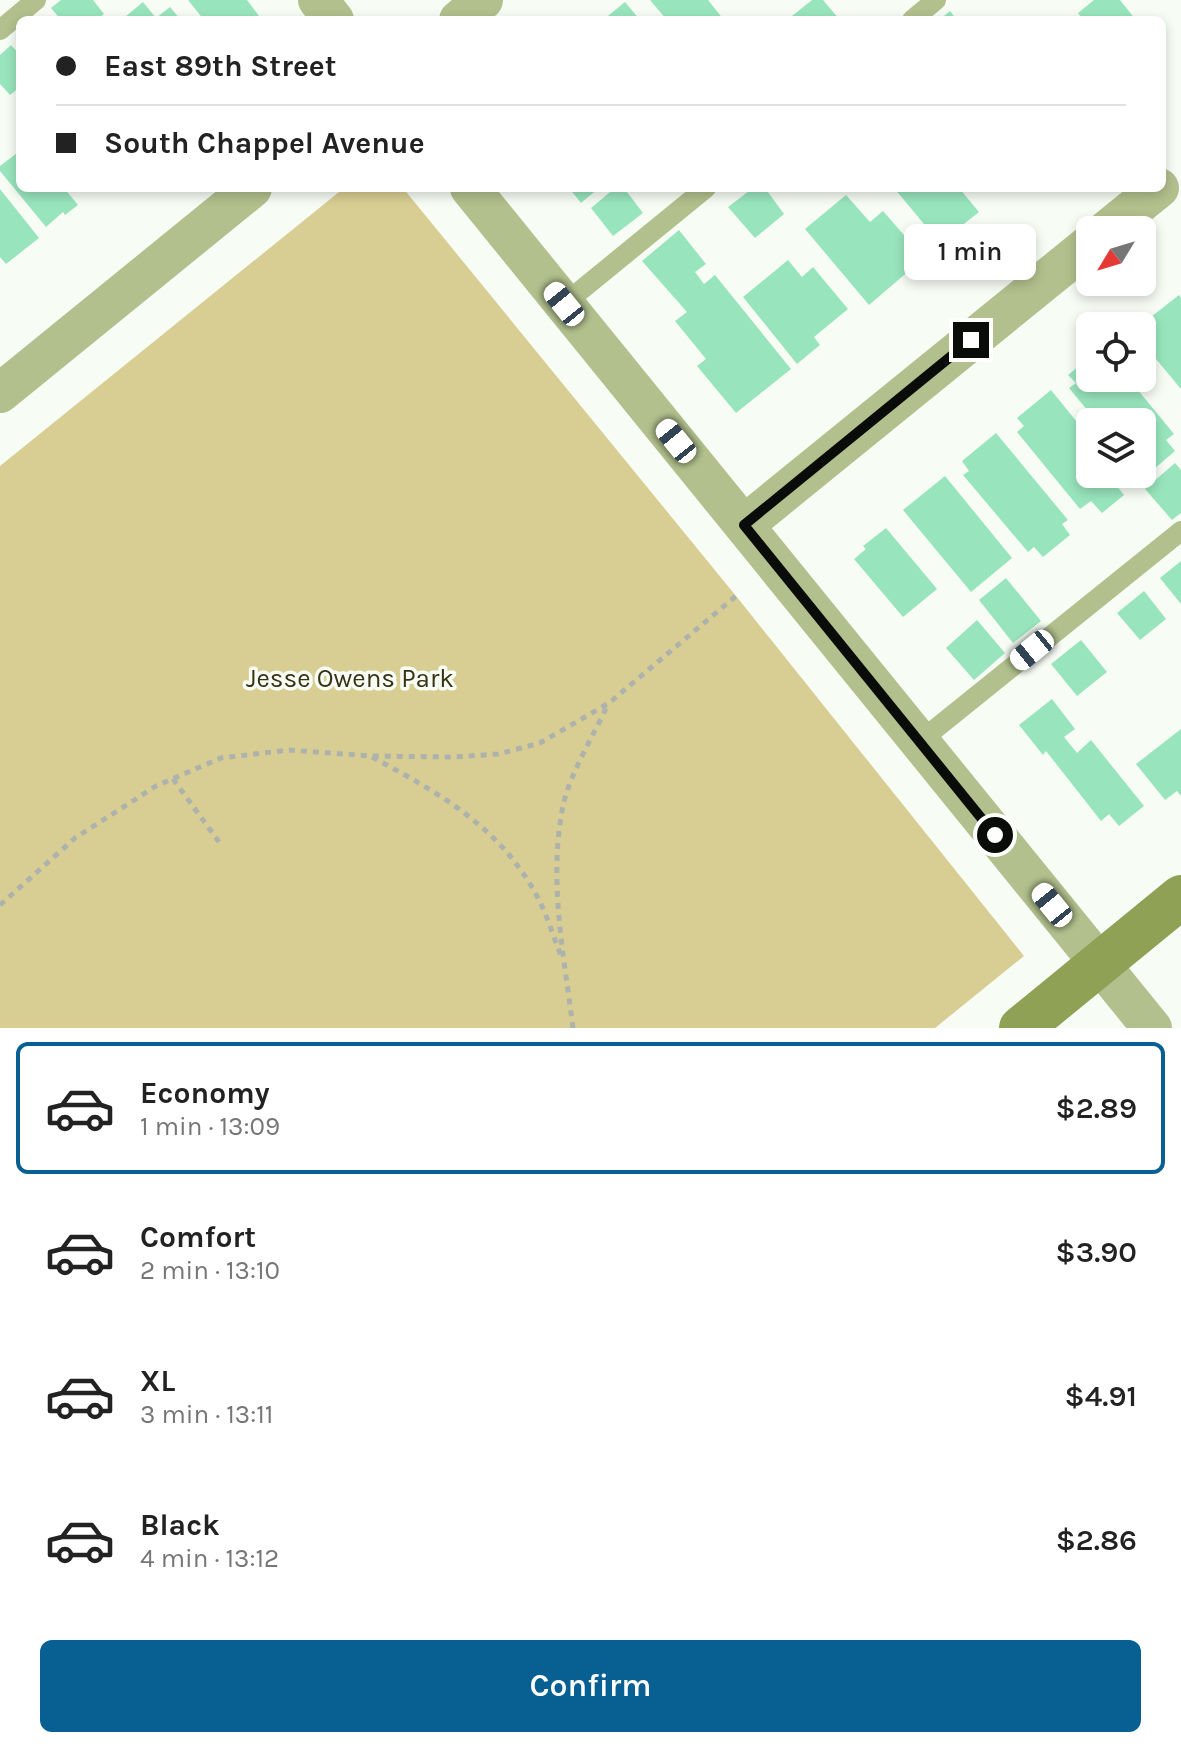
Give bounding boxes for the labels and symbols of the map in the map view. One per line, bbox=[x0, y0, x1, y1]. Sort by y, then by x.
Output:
north arrow bbox=[1076, 216, 1156, 296]
callout: 1 min bbox=[905, 224, 1037, 280]
car bbox=[540, 278, 588, 330]
route end bbox=[953, 322, 989, 358]
car bbox=[652, 415, 700, 467]
car bbox=[1006, 626, 1058, 674]
park label: Jesse Owens Park bbox=[246, 663, 454, 694]
route start bbox=[977, 817, 1013, 853]
car bbox=[1028, 879, 1076, 931]

